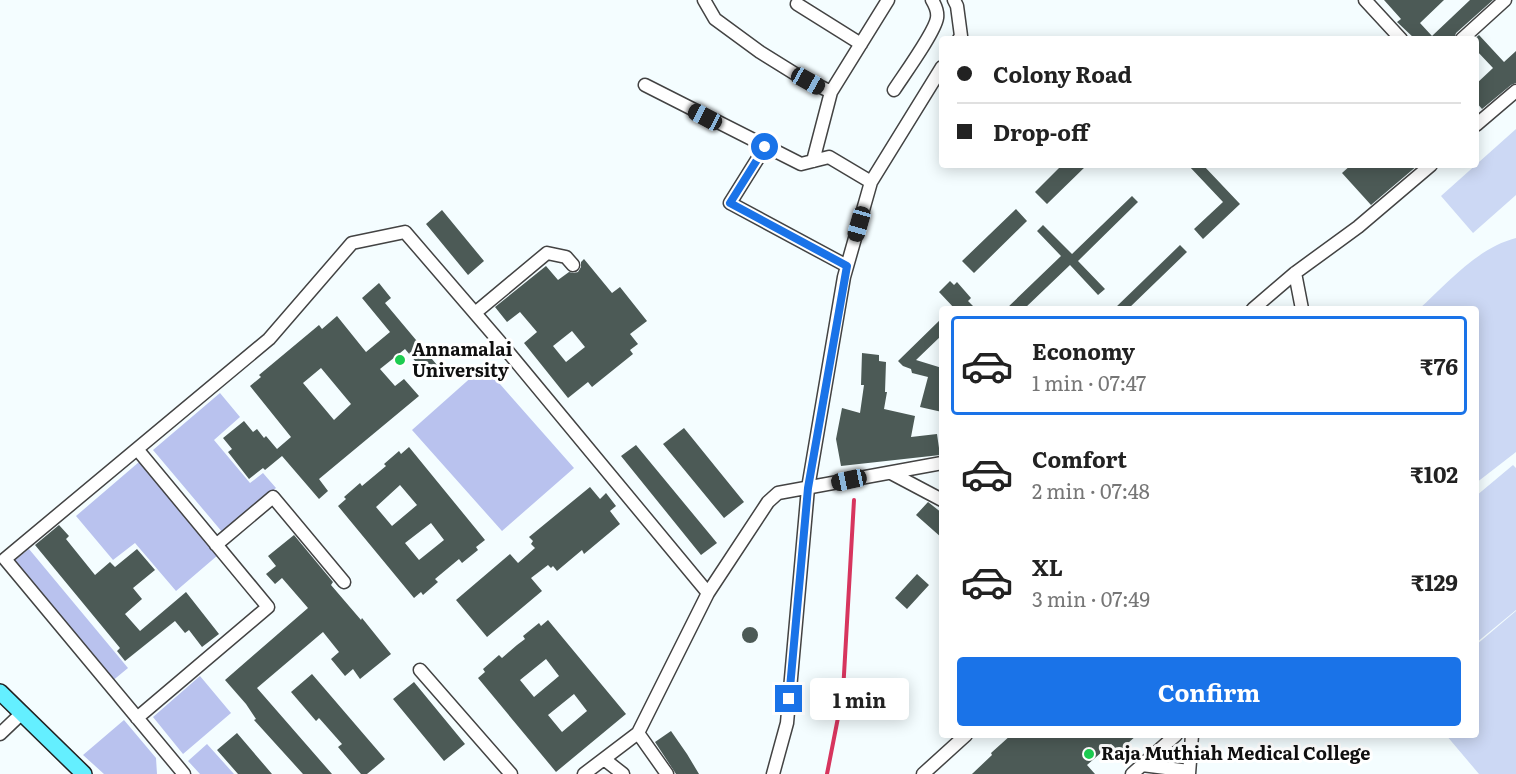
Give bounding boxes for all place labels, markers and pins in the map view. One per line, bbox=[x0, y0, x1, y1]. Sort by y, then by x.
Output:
place label: Annamalai University bbox=[412, 335, 513, 383]
marker: Annamalai University bbox=[393, 353, 407, 367]
place label: Raja Muthiah Medical College bbox=[1101, 739, 1370, 766]
marker: Raja Muthiah Medical College bbox=[1082, 747, 1096, 761]

